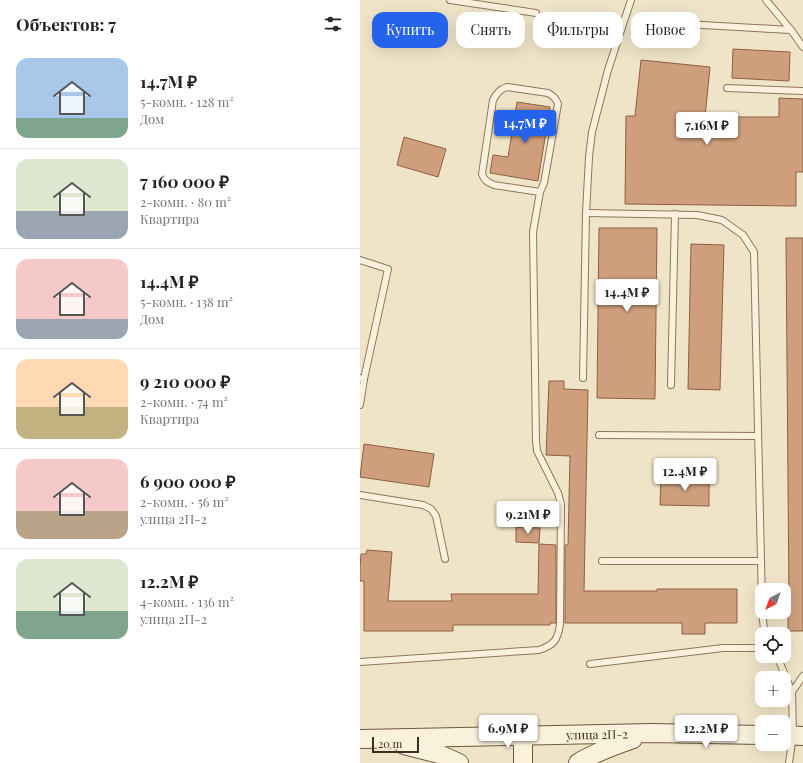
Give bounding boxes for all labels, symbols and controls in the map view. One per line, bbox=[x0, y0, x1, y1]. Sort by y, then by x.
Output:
chip: Купить bbox=[372, 12, 448, 48]
chip: Снять bbox=[456, 12, 525, 48]
chip: Фильтры bbox=[533, 12, 623, 48]
chip: Новое bbox=[631, 12, 700, 48]
text: Объектов: 7 bbox=[16, 13, 116, 35]
icon: filters bbox=[322, 13, 344, 35]
text: 14.7M ₽ bbox=[140, 70, 197, 92]
icon: home bbox=[48, 74, 96, 122]
text: 5-комн. · 128 m² bbox=[140, 93, 234, 110]
text: Дом bbox=[140, 110, 164, 127]
pin: 14.7M ₽ bbox=[488, 110, 562, 144]
pin: 7.16M ₽ bbox=[670, 112, 744, 146]
text: 14.7M ₽ bbox=[503, 114, 547, 131]
text: 7.16M ₽ bbox=[685, 116, 729, 133]
text: 7 160 000 ₽ bbox=[140, 170, 229, 192]
icon: home bbox=[48, 175, 96, 223]
text: 2-комн. · 80 m² bbox=[140, 193, 231, 210]
text: Квартира bbox=[140, 210, 199, 227]
text: 14.4M ₽ bbox=[140, 270, 199, 292]
icon: home bbox=[48, 275, 96, 323]
pin: 14.4M ₽ bbox=[590, 279, 664, 313]
text: 14.4M ₽ bbox=[605, 283, 649, 300]
text: 5-комн. · 138 m² bbox=[140, 293, 233, 310]
text: Дом bbox=[140, 310, 164, 327]
text: 9 210 000 ₽ bbox=[140, 370, 230, 392]
icon: home bbox=[48, 375, 96, 423]
text: 2-комн. · 74 m² bbox=[140, 393, 228, 410]
text: Квартира bbox=[140, 410, 199, 427]
pin: 12.4M ₽ bbox=[648, 458, 722, 492]
text: 12.4M ₽ bbox=[663, 462, 707, 479]
text: 6 900 000 ₽ bbox=[140, 470, 236, 492]
icon: home bbox=[48, 475, 96, 523]
text: 2-комн. · 56 m² bbox=[140, 493, 229, 510]
pin: 9.21M ₽ bbox=[491, 501, 565, 535]
text: 9.21M ₽ bbox=[505, 505, 551, 522]
text: улица 2П-2 bbox=[140, 510, 207, 527]
text: 12.2M ₽ bbox=[140, 570, 199, 592]
icon: home bbox=[48, 575, 96, 623]
north arrow bbox=[755, 583, 791, 619]
map controls bbox=[755, 583, 791, 751]
text: 4-комн. · 136 m² bbox=[140, 593, 234, 610]
text: улица 2П-2 bbox=[140, 610, 207, 627]
button: locate bbox=[755, 627, 791, 663]
button: + bbox=[755, 671, 791, 707]
pin: 6.9M ₽ bbox=[475, 715, 541, 749]
pin: 12.2M ₽ bbox=[669, 715, 743, 749]
button: − bbox=[755, 715, 791, 751]
text: 6.9M ₽ bbox=[488, 719, 528, 736]
text: 12.2M ₽ bbox=[684, 719, 728, 736]
street label: улица 2П-2 bbox=[565, 725, 628, 743]
scale bar bbox=[372, 735, 419, 754]
text: 20 m bbox=[378, 736, 402, 751]

